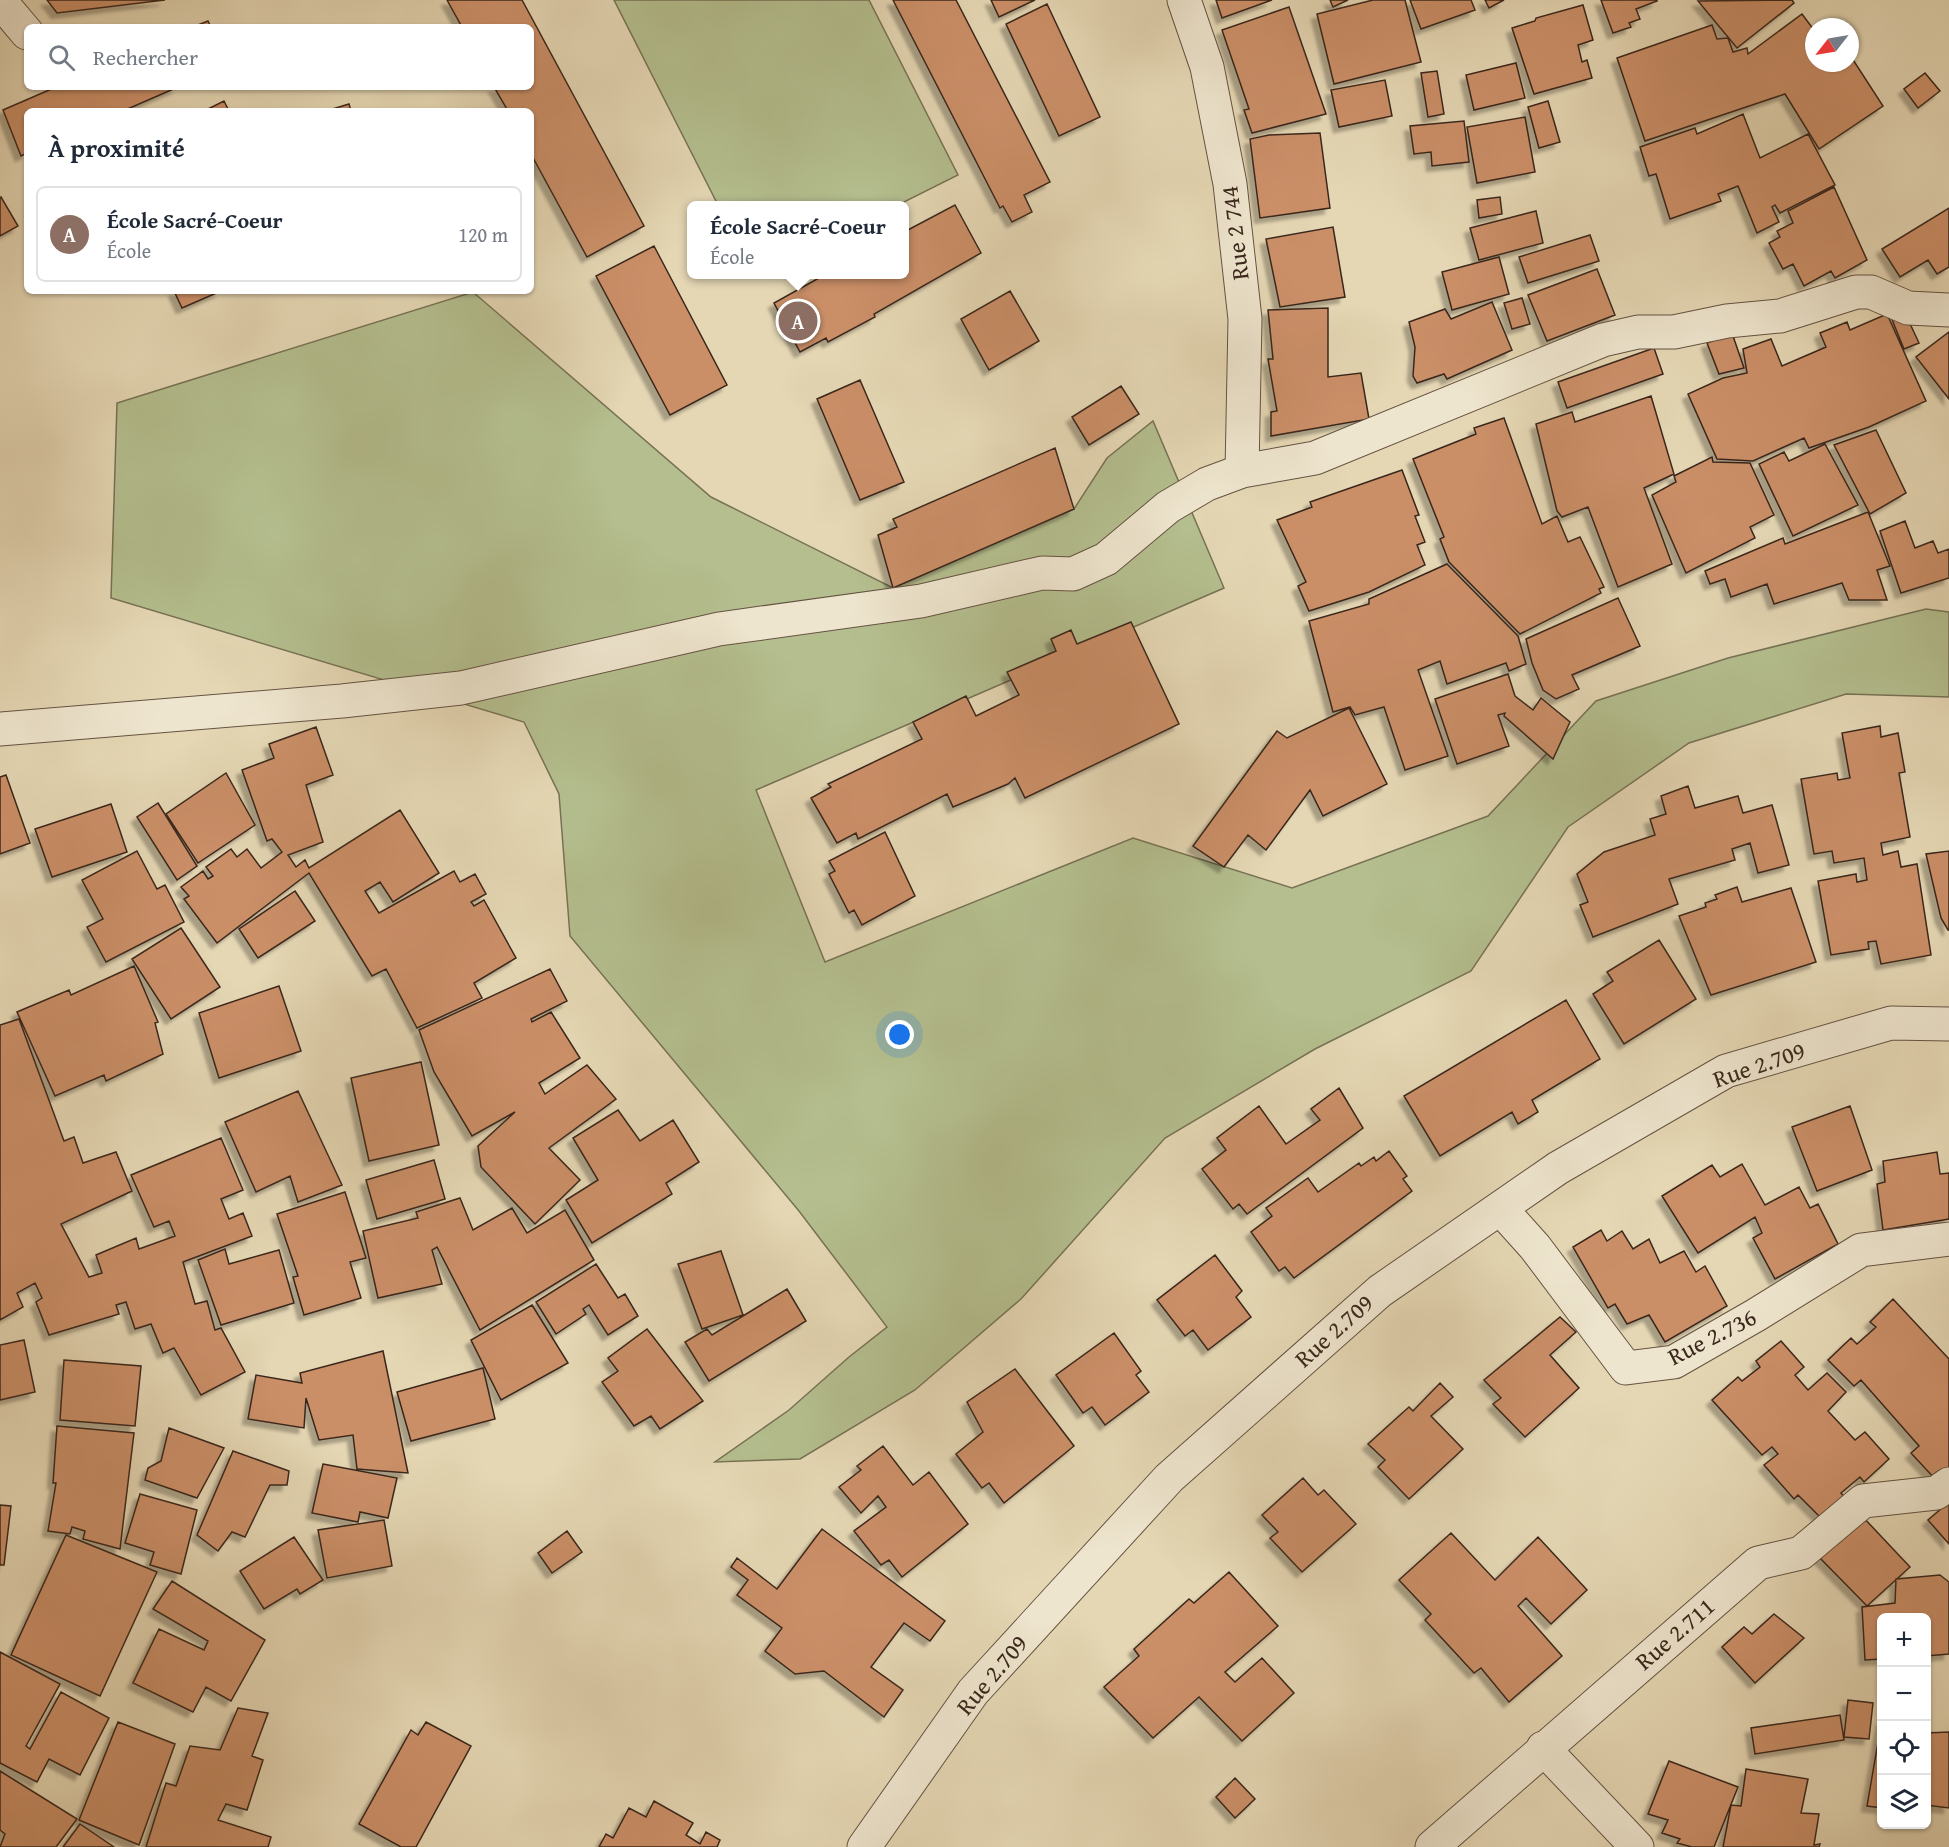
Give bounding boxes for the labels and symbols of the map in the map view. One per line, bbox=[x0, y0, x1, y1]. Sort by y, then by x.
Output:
north arrow bbox=[1805, 18, 1859, 72]
street label: Rue 2 744 bbox=[1211, 184, 1258, 282]
pin: A bbox=[778, 298, 818, 344]
your location bbox=[885, 1020, 914, 1049]
street label: Rue 2.709 bbox=[1708, 1032, 1810, 1097]
street label: Rue 2.709 bbox=[1287, 1286, 1381, 1376]
street label: Rue 2.736 bbox=[1661, 1299, 1762, 1374]
street label: Rue 2.711 bbox=[1627, 1589, 1722, 1678]
street label: Rue 2.709 bbox=[948, 1627, 1036, 1722]

